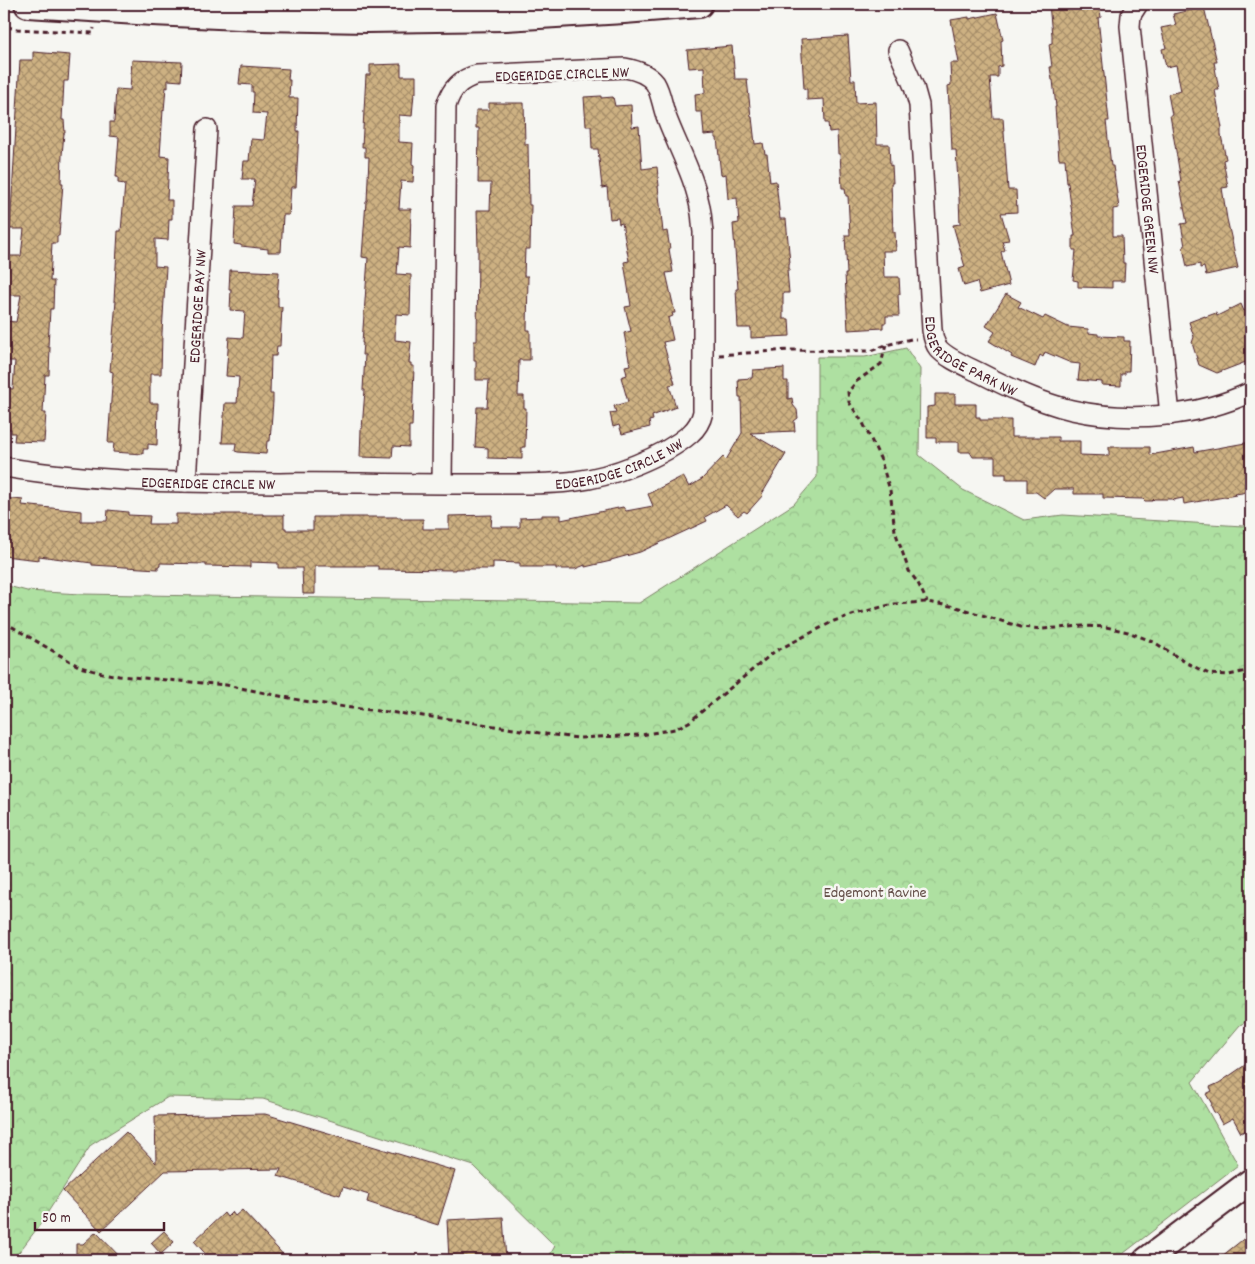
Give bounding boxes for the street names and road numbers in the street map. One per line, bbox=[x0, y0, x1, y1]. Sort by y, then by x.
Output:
street label: EDGERIDGE CIRCLE NW bbox=[495, 62, 630, 89]
street label: EDGERIDGE GREEN NW bbox=[1128, 143, 1164, 276]
street label: EDGERIDGE BAY NW bbox=[184, 248, 214, 364]
street label: EDGERIDGE PARK NW bbox=[917, 316, 1021, 404]
street label: EDGERIDGE CIRCLE NW bbox=[554, 433, 689, 497]
street label: EDGERIDGE CIRCLE NW bbox=[141, 472, 276, 497]

